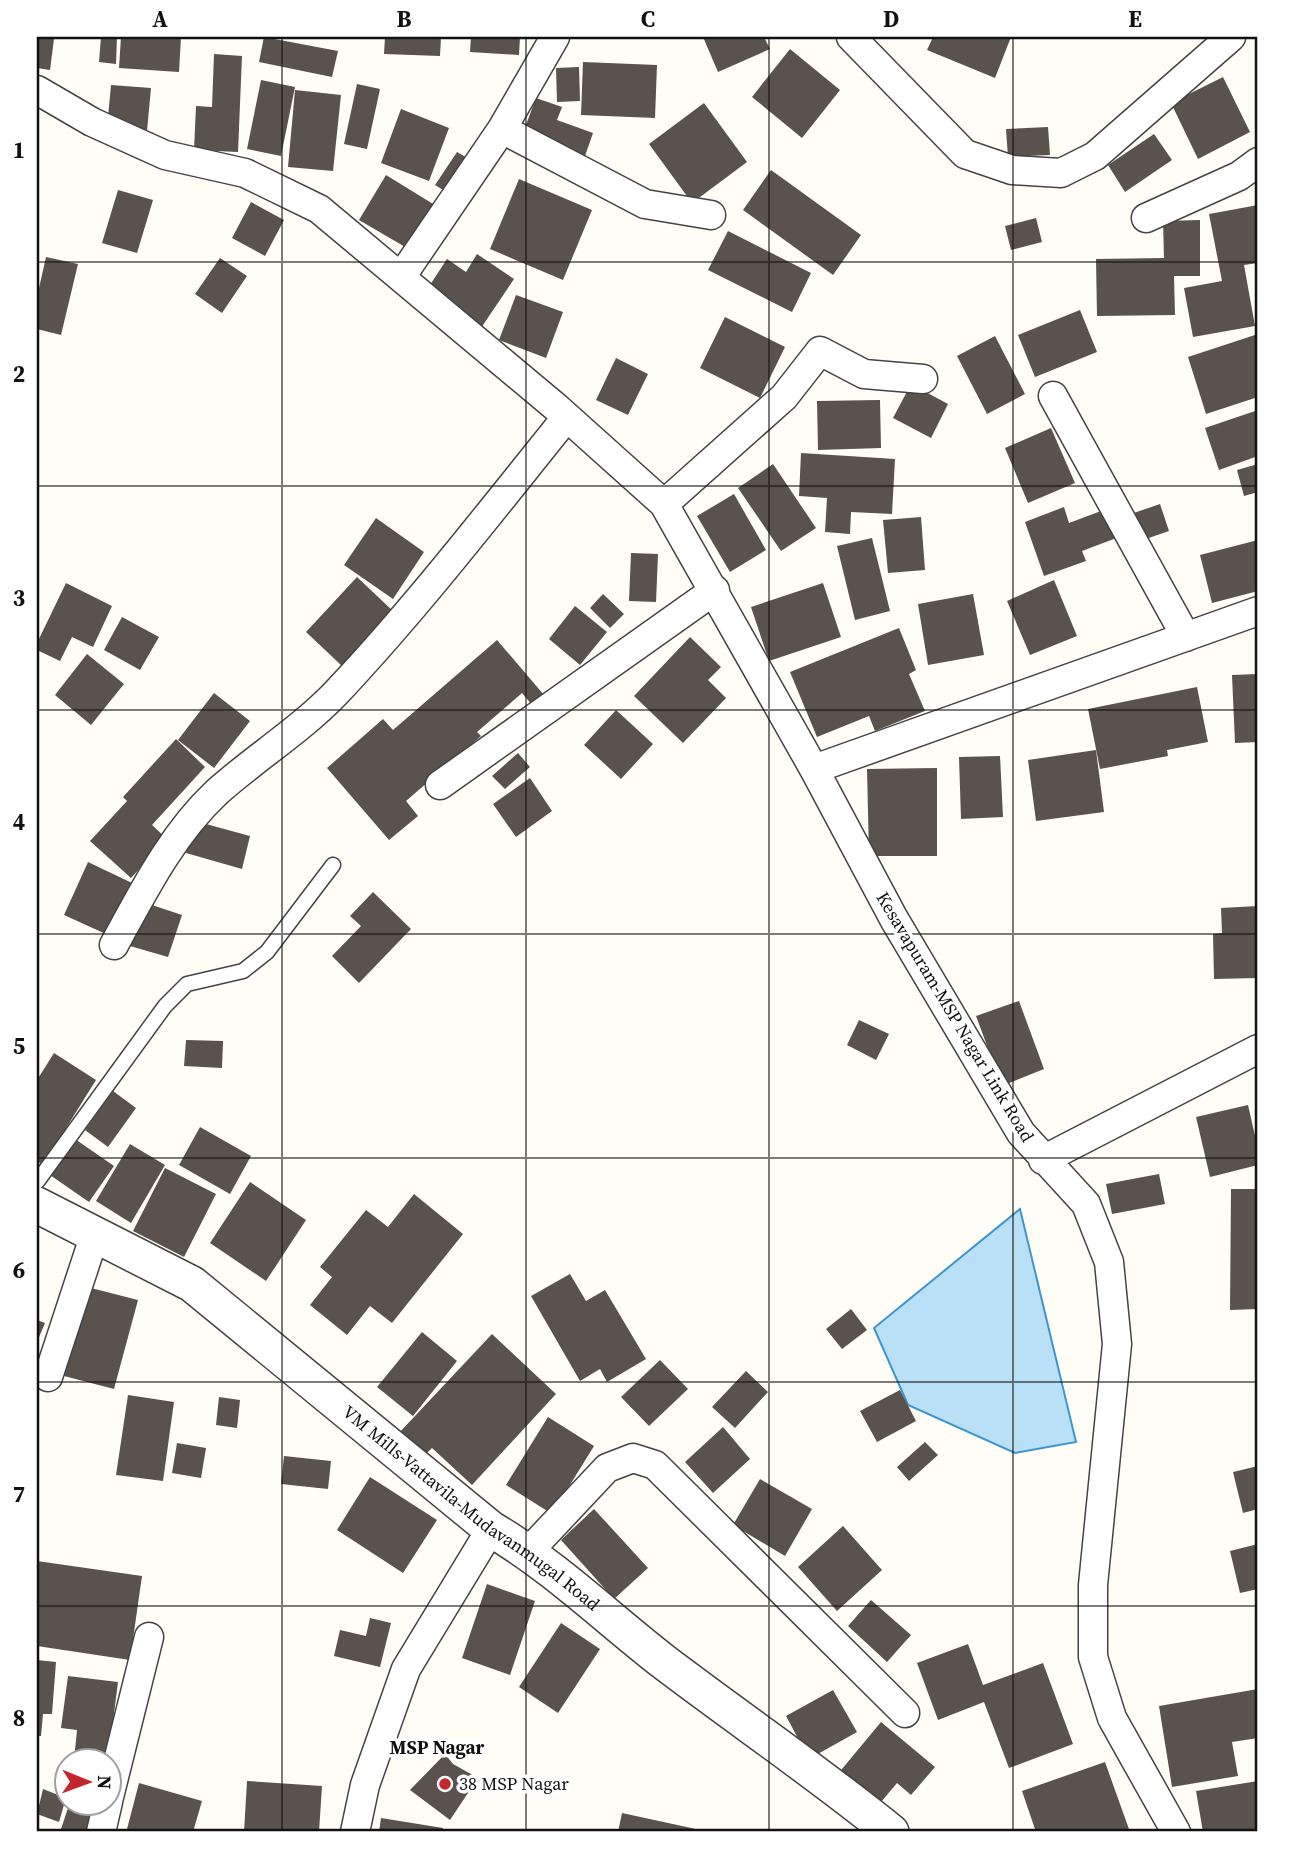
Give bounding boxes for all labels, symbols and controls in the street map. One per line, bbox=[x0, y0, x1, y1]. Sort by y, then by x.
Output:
text: A bbox=[152, 3, 168, 35]
text: B bbox=[397, 3, 412, 35]
text: C bbox=[641, 3, 655, 35]
text: D bbox=[883, 3, 899, 35]
text: E bbox=[1128, 3, 1142, 35]
text: 1 bbox=[13, 134, 25, 166]
text: 2 bbox=[13, 358, 25, 390]
text: 3 bbox=[13, 582, 25, 614]
text: 4 bbox=[13, 806, 25, 838]
street label: Kesavapuram-MSP Nagar Link Road bbox=[871, 887, 1040, 1146]
text: 5 bbox=[13, 1030, 25, 1062]
text: 6 bbox=[13, 1254, 25, 1286]
street label: VM Mills-Vattavila-Mudavanmugal Road bbox=[337, 1399, 605, 1616]
text: 7 bbox=[13, 1478, 25, 1510]
text: 8 bbox=[13, 1702, 25, 1734]
district label: MSP Nagar bbox=[390, 1734, 485, 1760]
north arrow bbox=[52, 1746, 122, 1816]
place label: 38 MSP Nagar bbox=[459, 1771, 569, 1796]
text: N bbox=[92, 1775, 118, 1790]
marker: 38 MSP Nagar bbox=[437, 1776, 453, 1792]

